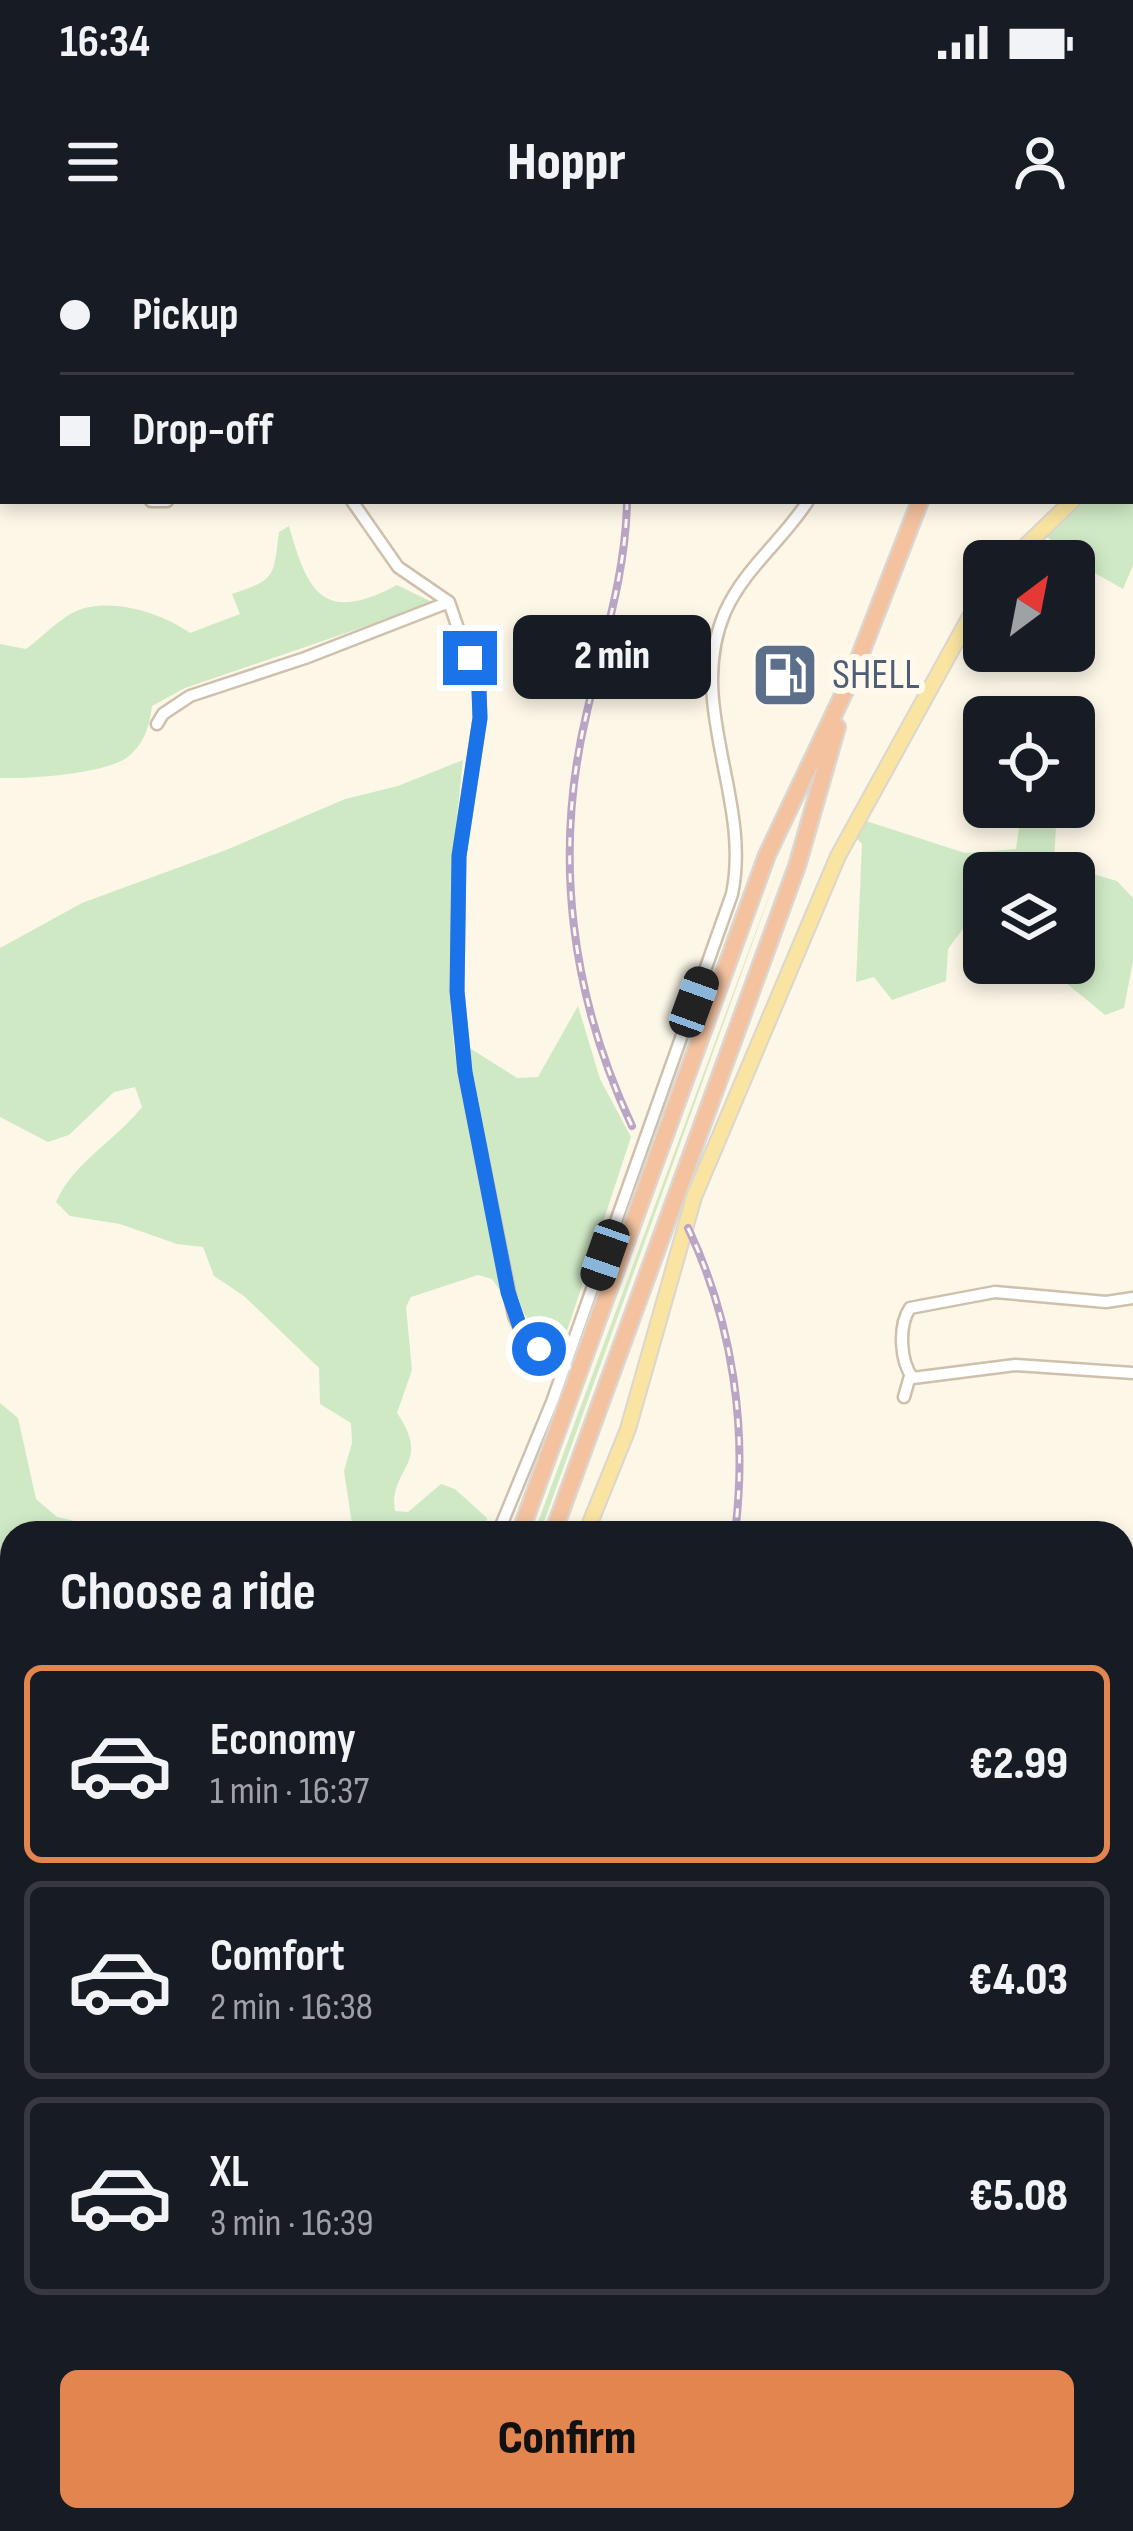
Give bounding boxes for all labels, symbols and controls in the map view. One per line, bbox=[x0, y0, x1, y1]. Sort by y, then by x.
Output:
text: 16:34 bbox=[60, 15, 150, 70]
icon: menu bbox=[60, 129, 126, 195]
icon: person bbox=[1007, 129, 1073, 195]
text: Hoppr bbox=[507, 130, 626, 195]
text: Pickup bbox=[132, 288, 239, 343]
text: Drop-off bbox=[132, 403, 273, 458]
north arrow bbox=[963, 540, 1095, 672]
map controls bbox=[963, 540, 1095, 984]
callout: 2 min bbox=[512, 616, 710, 700]
route end bbox=[443, 631, 497, 685]
text: 2 min bbox=[574, 633, 650, 680]
fuel station icon: SHELL bbox=[750, 640, 820, 710]
place label: SHELL bbox=[832, 650, 920, 701]
button: locate bbox=[963, 696, 1095, 828]
button: layers bbox=[963, 852, 1095, 984]
car bbox=[665, 962, 723, 1042]
car bbox=[576, 1215, 634, 1295]
route start bbox=[512, 1322, 566, 1376]
text: Choose a ride bbox=[60, 1560, 316, 1625]
icon: car bbox=[66, 1710, 174, 1818]
text: Economy bbox=[210, 1713, 356, 1768]
text: €2.99 bbox=[969, 1737, 1068, 1792]
text: 1 min · 16:37 bbox=[210, 1768, 369, 1815]
icon: car bbox=[66, 1926, 174, 2034]
text: Comfort bbox=[210, 1929, 345, 1984]
text: €4.03 bbox=[969, 1953, 1068, 2008]
text: 2 min · 16:38 bbox=[210, 1984, 373, 2031]
icon: car bbox=[66, 2142, 174, 2250]
text: XL bbox=[210, 2145, 249, 2200]
text: €5.08 bbox=[970, 2169, 1068, 2224]
text: 3 min · 16:39 bbox=[210, 2200, 373, 2247]
button: Confirm bbox=[60, 2370, 1074, 2508]

